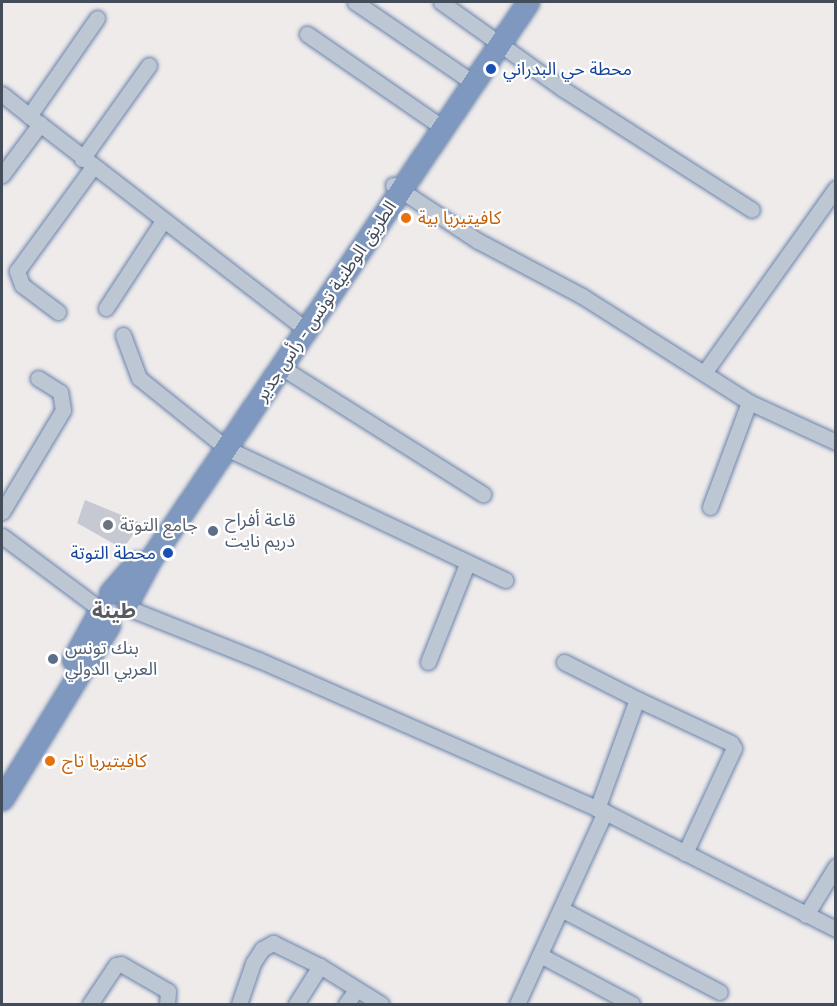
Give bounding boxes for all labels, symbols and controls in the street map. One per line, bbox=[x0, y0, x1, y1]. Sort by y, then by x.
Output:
place label: محطة حي البدراني bbox=[503, 58, 632, 80]
marker: محطة حي البدراني bbox=[484, 62, 498, 76]
street label: الطريق الوطنية تونس - رأس جدير bbox=[251, 197, 401, 405]
place label: كافيتيريا بية bbox=[418, 207, 501, 229]
marker: كافيتيريا بية bbox=[399, 211, 413, 225]
place label: قاعة أفراح دريم نايت bbox=[225, 510, 296, 552]
place label: جامع التوتة bbox=[120, 514, 198, 536]
marker: جامع التوتة bbox=[101, 518, 115, 532]
marker: قاعة أفراح دريم نايت bbox=[206, 524, 220, 538]
place label: محطة التوتة bbox=[71, 542, 156, 564]
marker: محطة التوتة bbox=[161, 546, 175, 560]
district label: طينة bbox=[92, 597, 136, 623]
place label: بنك تونس العربي الدولي bbox=[65, 638, 157, 680]
marker: بنك تونس العربي الدولي bbox=[46, 652, 60, 666]
place label: كافيتيريا تاج bbox=[62, 750, 147, 772]
marker: كافيتيريا تاج bbox=[43, 754, 57, 768]

